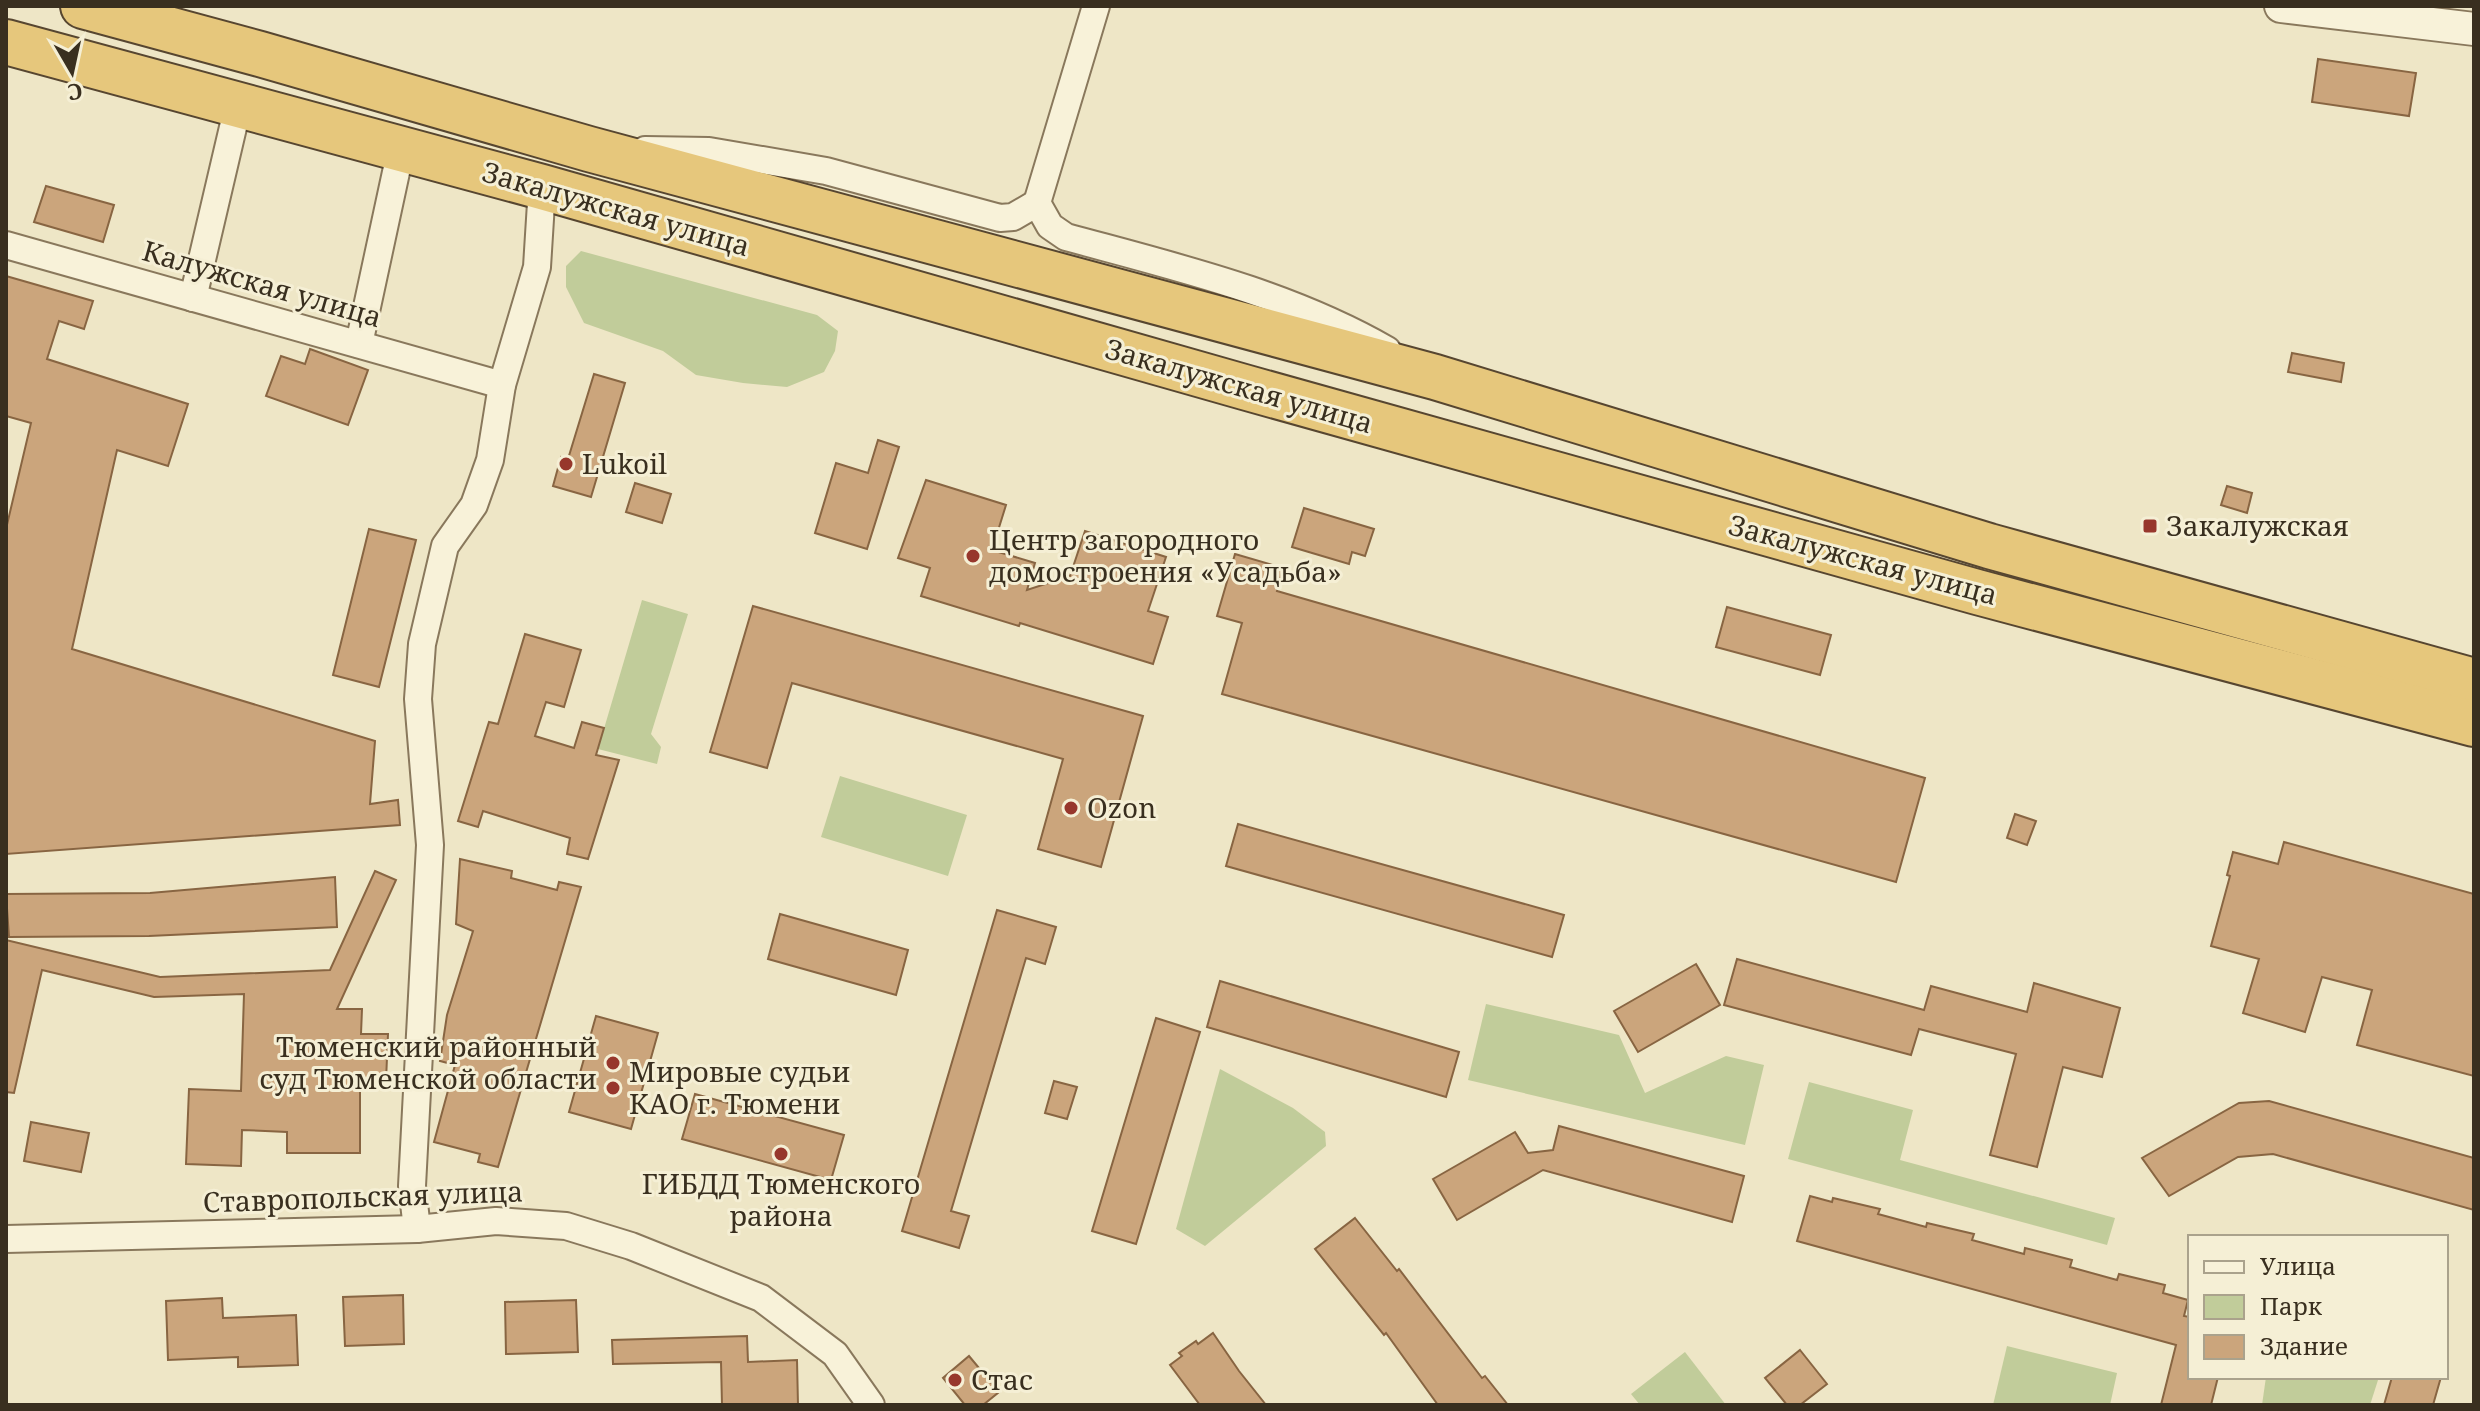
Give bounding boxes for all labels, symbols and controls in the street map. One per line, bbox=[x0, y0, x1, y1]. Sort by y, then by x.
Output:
north arrow bbox=[32, 32, 112, 112]
text: С bbox=[66, 77, 85, 109]
street label: Закалужская улица bbox=[478, 152, 755, 264]
street label: Калужская улица bbox=[138, 231, 386, 335]
street label: Закалужская улица bbox=[1101, 329, 1378, 441]
place label: Lukoil bbox=[582, 444, 667, 482]
marker: Lukoil bbox=[557, 455, 575, 473]
street label: Закалужская улица bbox=[1725, 505, 2002, 613]
place label: Закалужская bbox=[2166, 506, 2349, 544]
marker: Закалужская bbox=[2141, 517, 2159, 535]
place label: Центр загородного домостроения «Усадьба» bbox=[989, 520, 1342, 590]
marker: Центр загородного домостроения «Усадьба» bbox=[964, 547, 982, 565]
place label: Ozon bbox=[1087, 788, 1156, 826]
marker: Ozon bbox=[1062, 799, 1080, 817]
place label: Тюменский районный суд Тюменской области bbox=[259, 1027, 597, 1097]
place label: Мировые судьи КАО г. Тюмени bbox=[629, 1052, 850, 1122]
marker: Тюменский районный суд Тюменской области bbox=[604, 1054, 622, 1072]
marker: Мировые судьи КАО г. Тюмени bbox=[604, 1079, 622, 1097]
marker: ГИБДД Тюменского района bbox=[772, 1145, 790, 1163]
place label: ГИБДД Тюменского района bbox=[642, 1164, 920, 1234]
street label: Ставропольская улица bbox=[202, 1171, 524, 1221]
legend bbox=[2188, 1235, 2448, 1379]
text: Улица bbox=[2260, 1249, 2336, 1282]
text: Парк bbox=[2260, 1289, 2323, 1322]
text: Здание bbox=[2260, 1329, 2348, 1362]
place label: Стас bbox=[971, 1360, 1033, 1398]
marker: Стас bbox=[946, 1371, 964, 1389]

